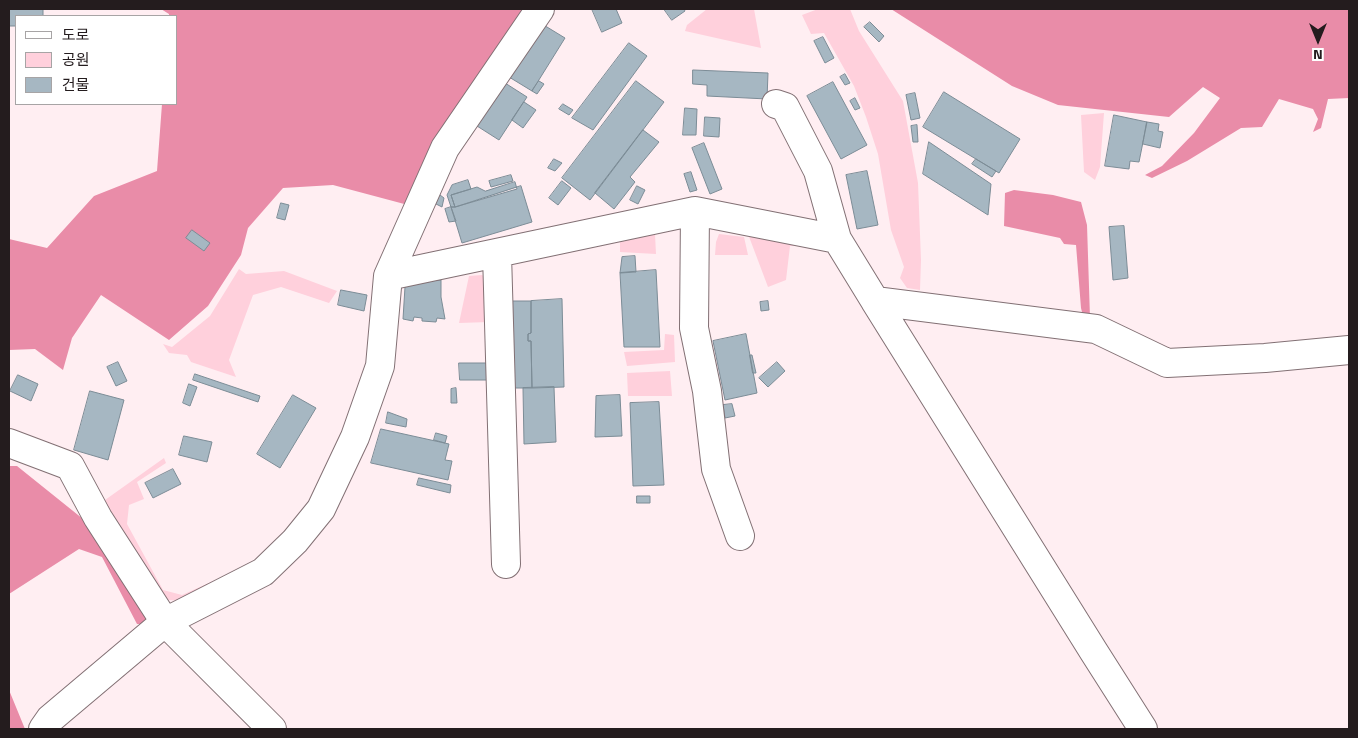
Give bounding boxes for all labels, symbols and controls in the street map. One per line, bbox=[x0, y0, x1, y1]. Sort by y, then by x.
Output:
legend bbox=[15, 15, 178, 105]
north arrow bbox=[1293, 15, 1343, 65]
text: 도로 bbox=[62, 23, 90, 46]
text: N bbox=[1313, 45, 1323, 66]
text: 공원 bbox=[62, 48, 90, 71]
text: 건물 bbox=[62, 73, 90, 96]

